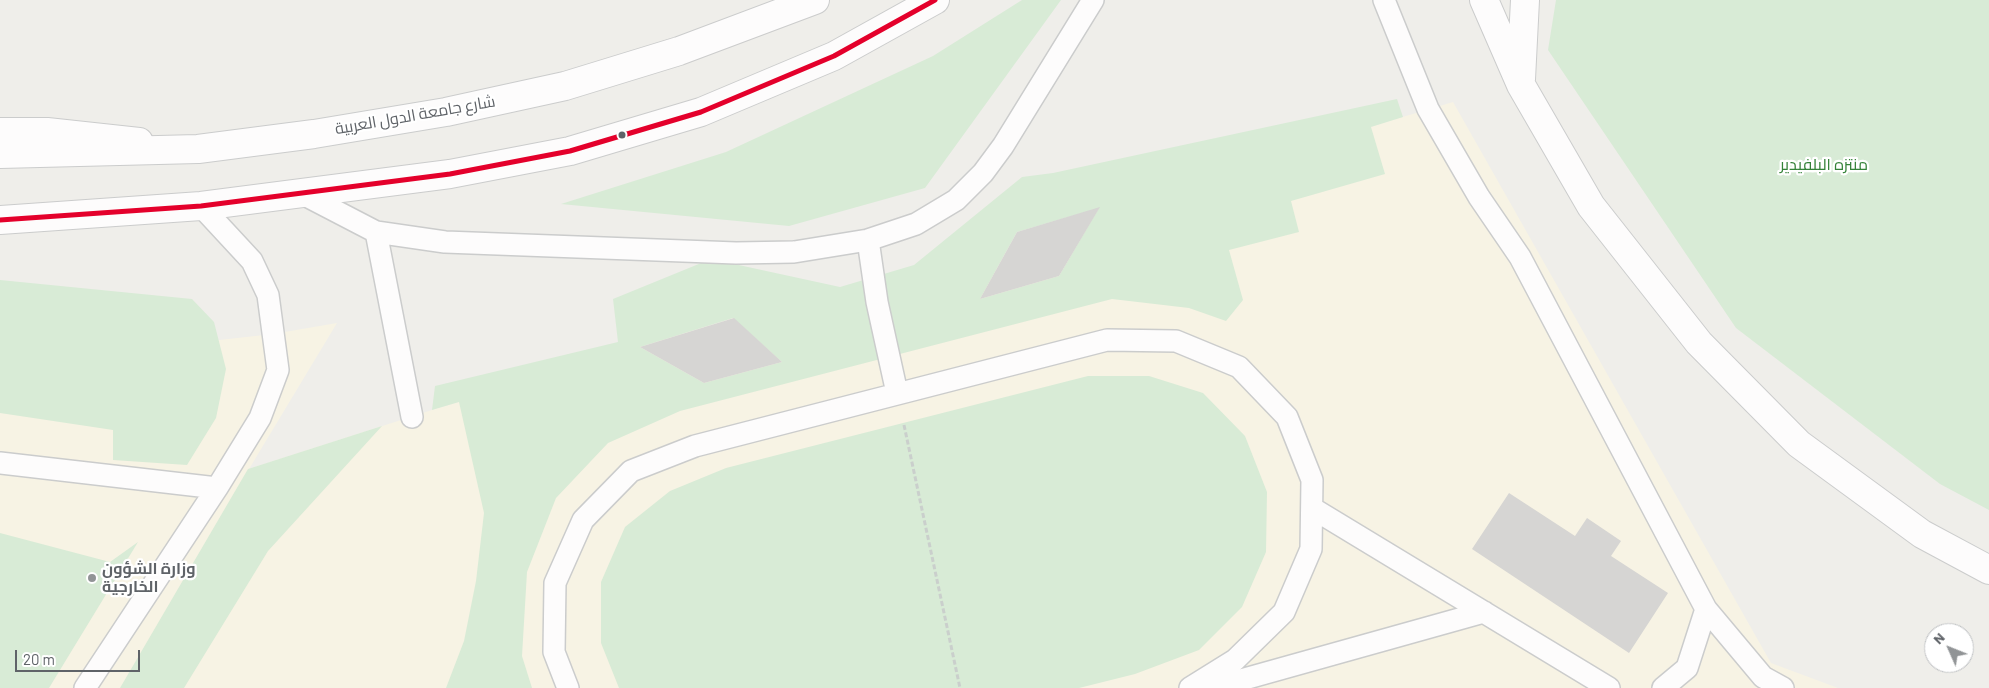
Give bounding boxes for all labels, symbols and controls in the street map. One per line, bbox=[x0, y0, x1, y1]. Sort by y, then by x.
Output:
street label: شارع جامعة الدول العربية bbox=[333, 91, 497, 139]
unlabelled marker bbox=[617, 130, 627, 140]
park label: منتزه البلفيدير bbox=[1780, 155, 1868, 175]
place label: وزارة الشؤون الخارجية bbox=[102, 559, 196, 597]
marker: وزارة الشؤون الخارجية bbox=[86, 572, 98, 584]
north arrow bbox=[1924, 623, 1974, 673]
text: N bbox=[1929, 629, 1948, 647]
scale bar bbox=[18, 640, 142, 672]
text: 20 m bbox=[23, 650, 55, 668]

